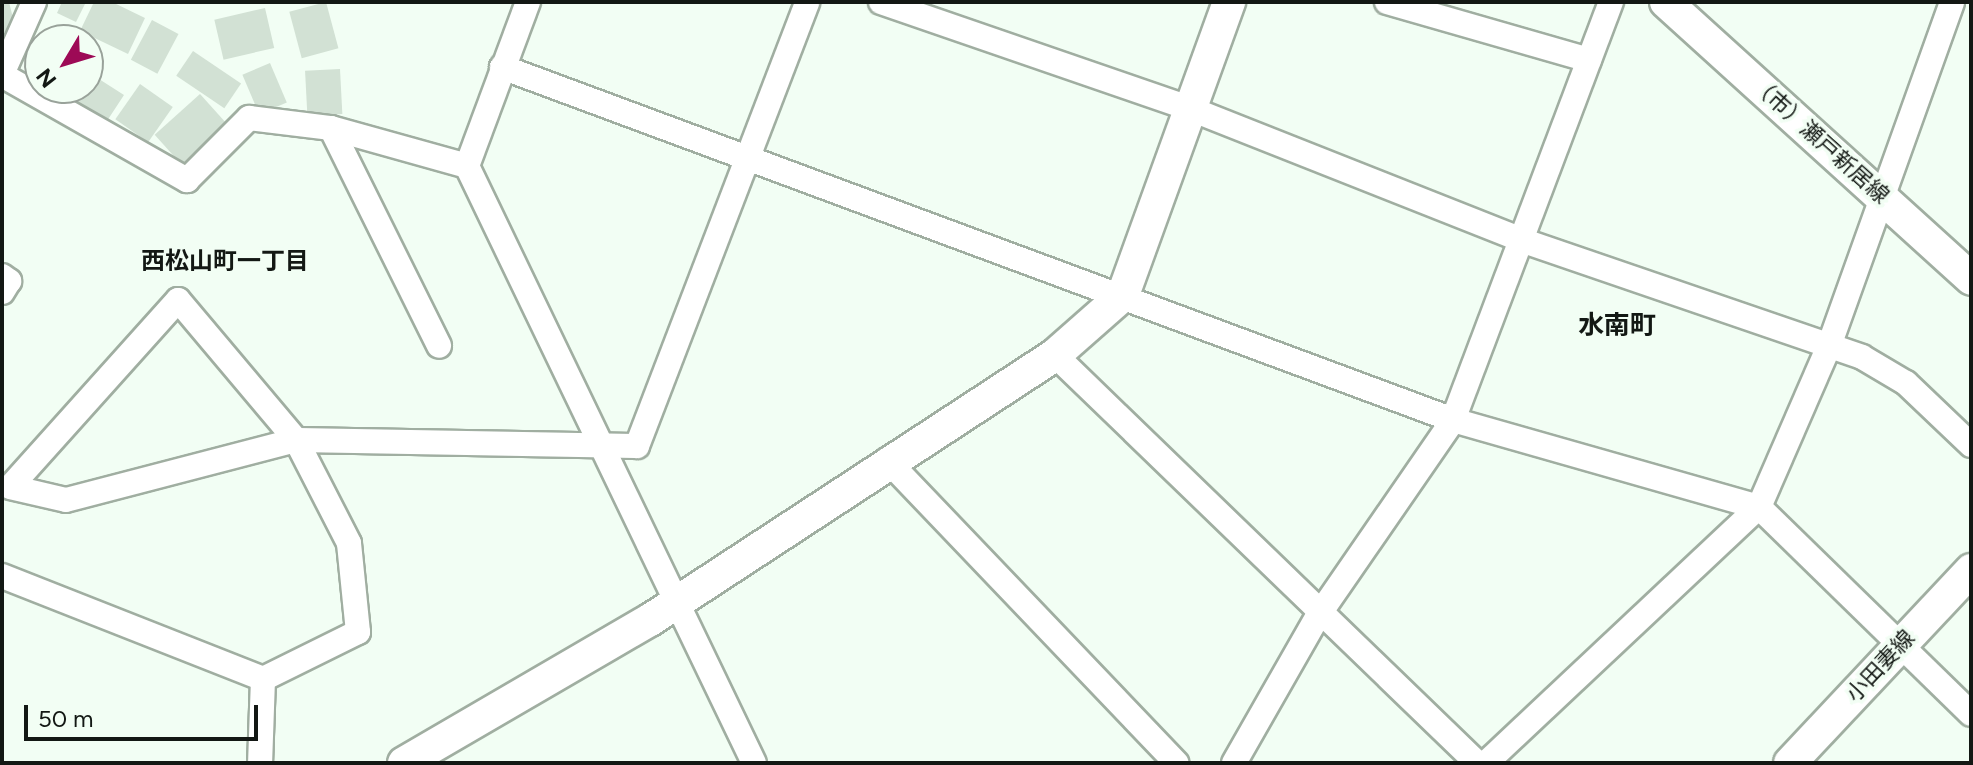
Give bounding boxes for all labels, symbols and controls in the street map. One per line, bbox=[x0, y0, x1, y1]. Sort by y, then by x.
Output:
north arrow bbox=[24, 24, 104, 104]
text: N bbox=[30, 63, 62, 93]
street label: （市）瀬戸新居線 bbox=[1746, 71, 1894, 209]
district label: 西松山町一丁目 bbox=[141, 247, 309, 275]
district label: 水南町 bbox=[1578, 310, 1656, 342]
street label: 小田妻線 bbox=[1840, 625, 1920, 707]
scale bar bbox=[28, 689, 262, 739]
text: 50 m bbox=[38, 704, 94, 733]

